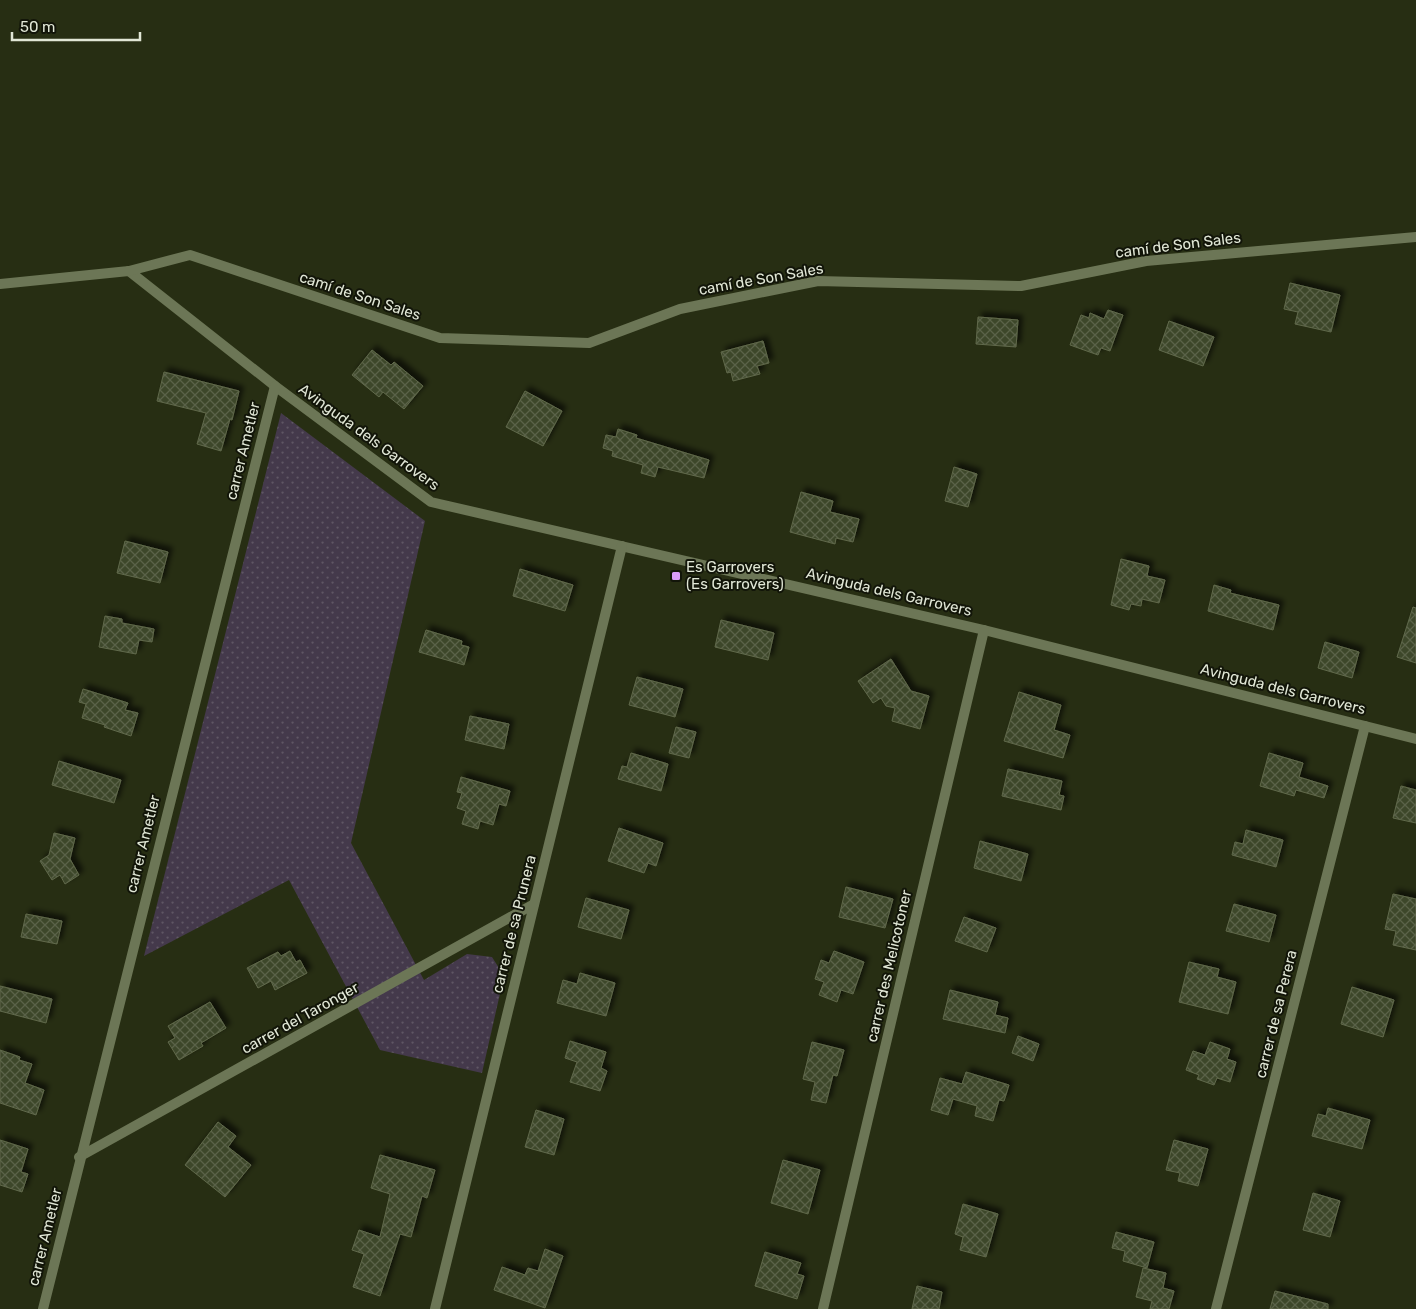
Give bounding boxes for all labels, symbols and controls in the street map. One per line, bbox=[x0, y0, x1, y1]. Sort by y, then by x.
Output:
scale bar bbox=[12, 10, 140, 42]
text: 50 m bbox=[20, 18, 55, 36]
street label: camí de Son Sales bbox=[1114, 228, 1242, 262]
street label: camí de Son Sales bbox=[697, 259, 825, 299]
street label: camí de Son Sales bbox=[297, 268, 423, 324]
street label: Avinguda dels Garrovers bbox=[295, 380, 443, 494]
street label: carrer Ametler bbox=[222, 400, 264, 502]
place label: Es Garrovers (Es Garrovers) bbox=[686, 558, 784, 593]
street label: Avinguda dels Garrovers bbox=[804, 564, 974, 620]
marker: Es Garrovers (Es Garrovers) bbox=[670, 570, 682, 582]
street label: Avinguda dels Garrovers bbox=[1199, 660, 1368, 718]
street label: carrer Ametler bbox=[122, 793, 164, 895]
street label: carrer de sa Prunera bbox=[488, 853, 540, 995]
street label: carrer des Melicotoner bbox=[863, 888, 915, 1044]
street label: carrer de sa Perera bbox=[1251, 948, 1301, 1080]
street label: carrer del Taronger bbox=[238, 978, 362, 1058]
street label: carrer Ametler bbox=[24, 1186, 66, 1288]

